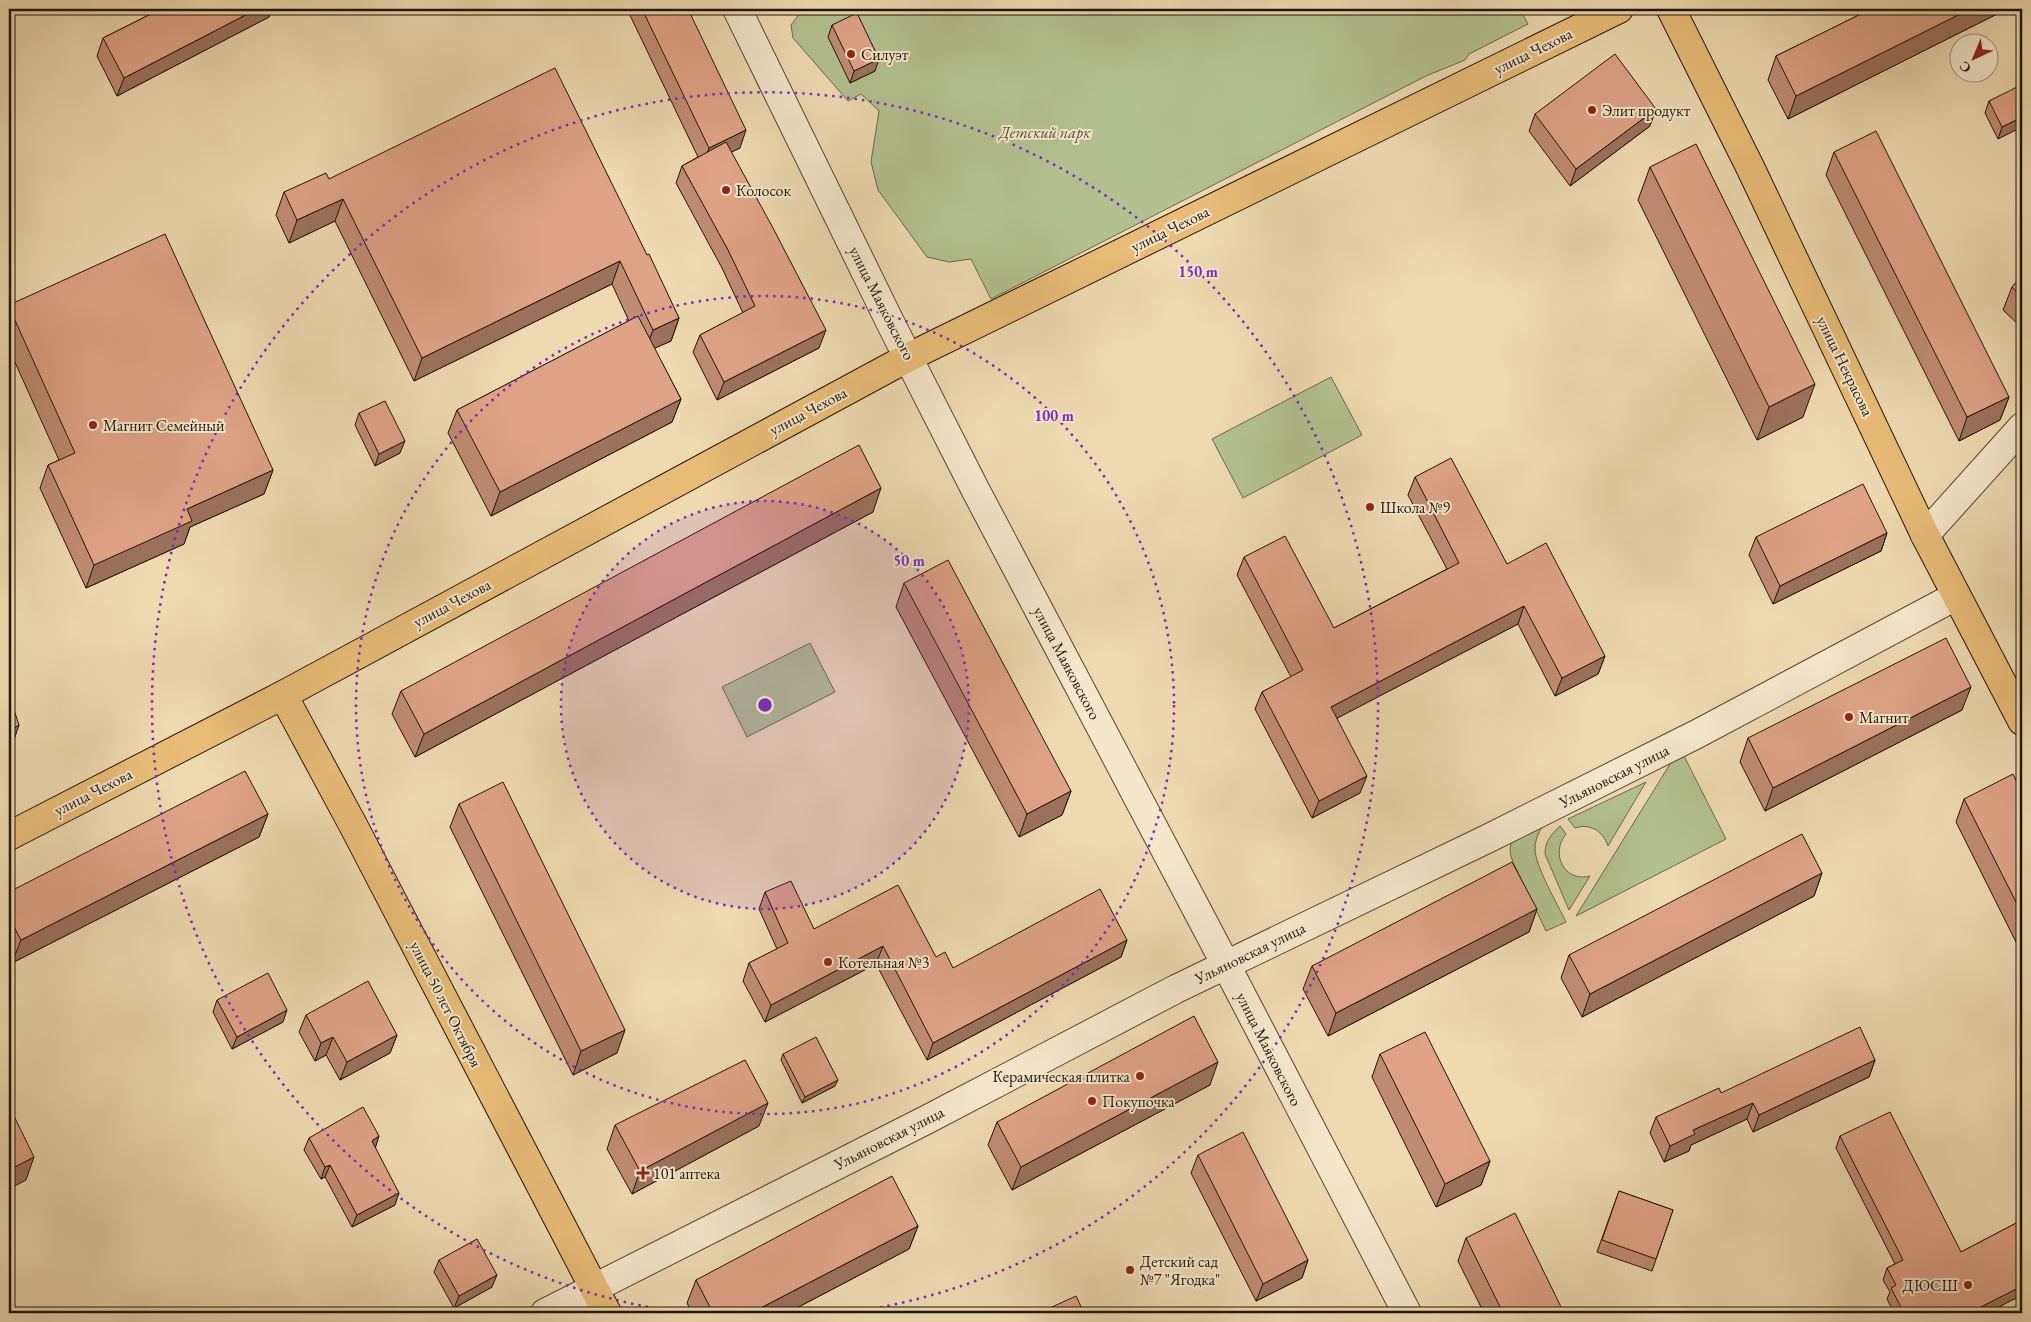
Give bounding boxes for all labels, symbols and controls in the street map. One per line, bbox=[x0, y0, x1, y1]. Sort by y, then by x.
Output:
street label: улица Чехова bbox=[1490, 23, 1576, 79]
north arrow bbox=[1948, 32, 1998, 82]
place label: Силуэт bbox=[861, 44, 909, 65]
marker: Силуэт bbox=[845, 48, 857, 60]
text: С bbox=[1955, 57, 1975, 77]
place label: Элит продукт bbox=[1602, 100, 1691, 121]
marker: Элит продукт bbox=[1586, 104, 1598, 116]
park label: Детский парк bbox=[997, 122, 1091, 143]
place label: Колосок bbox=[736, 180, 792, 201]
marker: Колосок bbox=[720, 184, 732, 196]
street label: улица Чехова bbox=[1127, 201, 1213, 257]
street label: улица Маяковского bbox=[844, 242, 920, 364]
text: 150 m bbox=[1178, 262, 1218, 281]
street label: улица Некрасова bbox=[1812, 312, 1879, 420]
street label: улица Чехова bbox=[766, 381, 851, 440]
text: 100 m bbox=[1034, 406, 1074, 425]
place label: Магнит Семейный bbox=[103, 415, 225, 436]
marker: Магнит Семейный bbox=[87, 419, 99, 431]
place label: Школа №9 bbox=[1380, 497, 1451, 518]
marker: Школа №9 bbox=[1364, 501, 1376, 513]
text: 50 m bbox=[893, 551, 925, 570]
street label: улица Чехова bbox=[410, 573, 495, 632]
street label: улица Маяковского bbox=[1028, 603, 1106, 723]
centre of rings bbox=[756, 696, 774, 714]
place label: Магнит bbox=[1859, 707, 1909, 728]
marker: Магнит bbox=[1843, 711, 1855, 723]
street label: Ульяновская улица bbox=[1555, 739, 1673, 813]
street label: улица Чехова bbox=[50, 763, 136, 821]
street label: Ульяновская улица bbox=[1190, 917, 1309, 989]
street label: улица 50 лет Октября bbox=[405, 937, 487, 1071]
place label: Котельная №3 bbox=[838, 952, 930, 973]
marker: Котельная №3 bbox=[822, 956, 834, 968]
street label: улица Маяковского bbox=[1231, 988, 1307, 1110]
place label: Керамическая плитка bbox=[992, 1066, 1131, 1087]
marker: Керамическая плитка bbox=[1134, 1070, 1146, 1082]
place label: Покупочка bbox=[1102, 1091, 1175, 1112]
marker: Покупочка bbox=[1086, 1095, 1098, 1107]
street label: Ульяновская улица bbox=[830, 1101, 948, 1175]
place label: 101 аптека bbox=[653, 1163, 721, 1184]
marker: 101 аптека bbox=[637, 1167, 649, 1179]
place label: Детский сад №7 "Ягодка" bbox=[1140, 1251, 1220, 1290]
marker: Детский сад №7 "Ягодка" bbox=[1124, 1264, 1136, 1276]
place label: ДЮСШ bbox=[1902, 1275, 1958, 1296]
marker: ДЮСШ bbox=[1962, 1279, 1974, 1291]

